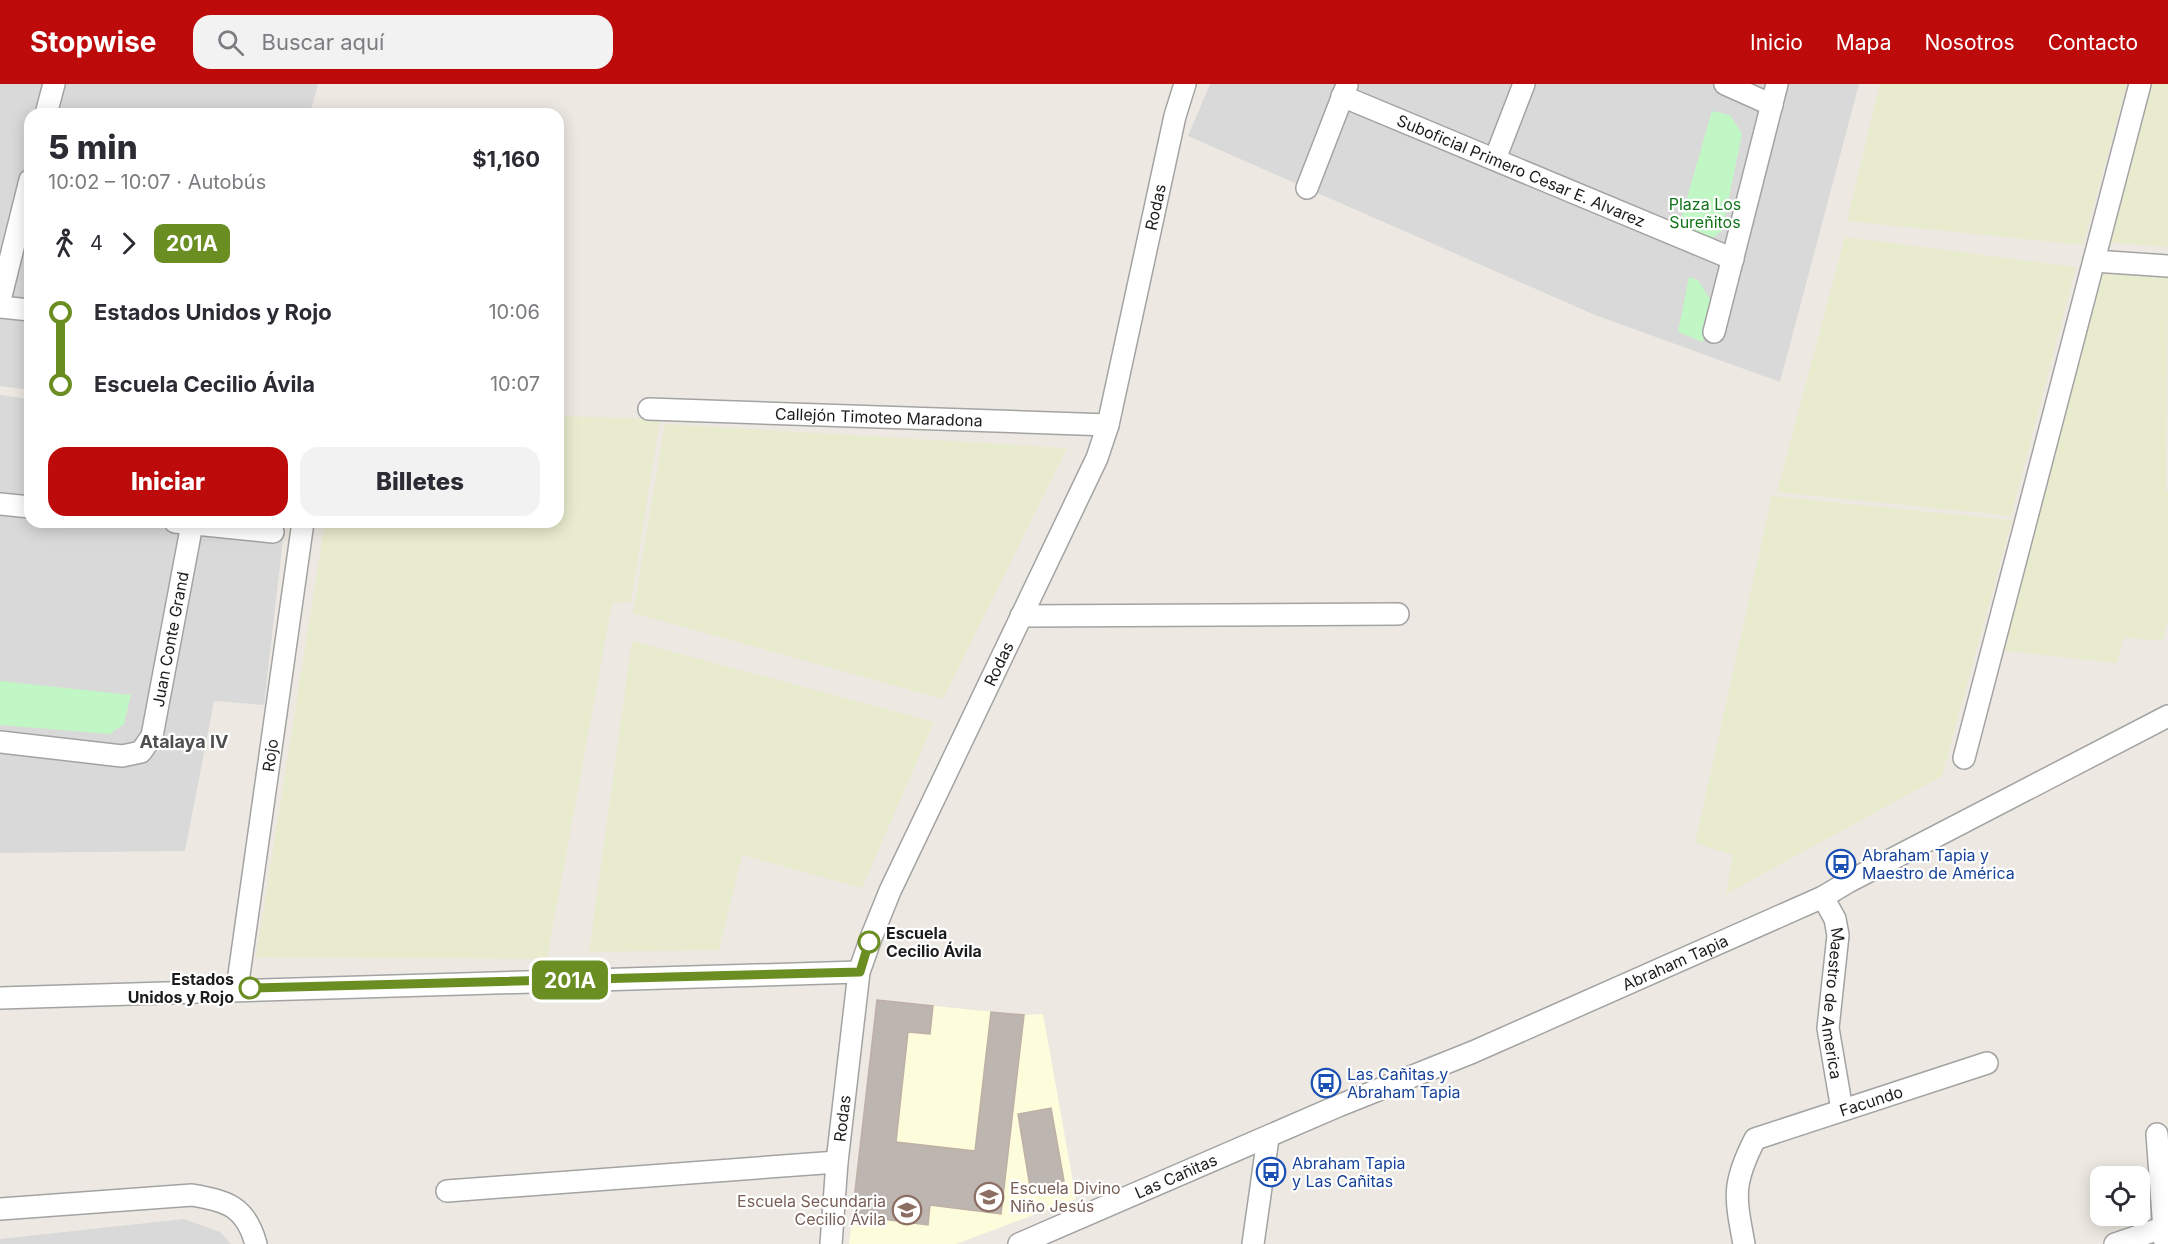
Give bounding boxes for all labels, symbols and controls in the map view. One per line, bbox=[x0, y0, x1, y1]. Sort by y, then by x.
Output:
search box bbox=[193, 15, 613, 69]
text: Stopwise bbox=[30, 25, 157, 59]
icon: search bbox=[214, 26, 247, 59]
text: Buscar aquí bbox=[262, 29, 384, 55]
text: Inicio bbox=[1750, 30, 1803, 55]
text: Mapa bbox=[1836, 30, 1891, 55]
text: Nosotros bbox=[1924, 30, 2015, 55]
text: Contacto bbox=[2048, 30, 2138, 55]
street label: Suboficial Primero Cesar E. Alvarez bbox=[1394, 110, 1648, 231]
text: 5 min bbox=[48, 127, 138, 167]
text: $1,160 bbox=[472, 146, 540, 172]
text: 10:02 – 10:07 · Autobús bbox=[48, 170, 266, 194]
street label: Rodas bbox=[1141, 182, 1170, 232]
park label: Plaza Los Sureñitos bbox=[1669, 194, 1741, 232]
icon: walk bbox=[48, 227, 81, 260]
icon: forward bbox=[112, 227, 145, 260]
text: 4 bbox=[90, 231, 103, 255]
text: 201A bbox=[166, 231, 218, 256]
text: Estados Unidos y Rojo bbox=[94, 299, 332, 325]
text: 10:06 bbox=[488, 300, 540, 324]
text: Escuela Cecilio Ávila bbox=[94, 371, 315, 397]
text: 10:07 bbox=[490, 372, 540, 396]
street label: Callejón Timoteo Maradona bbox=[775, 403, 983, 431]
button: Iniciar bbox=[48, 447, 288, 516]
button: Billetes bbox=[300, 447, 540, 516]
street label: Juan Conte Grand bbox=[148, 570, 193, 709]
street label: Rodas bbox=[979, 638, 1018, 689]
district label: Atalaya IV bbox=[140, 731, 228, 752]
street label: Rojo bbox=[258, 738, 282, 773]
place label: Abraham Tapia y Maestro de América bbox=[1862, 845, 2015, 883]
bus stop icon: Abraham Tapia y Maestro de América bbox=[1825, 848, 1857, 880]
place label: Escuela Cecilio Ávila bbox=[886, 923, 982, 961]
street label: Maestro de America bbox=[1818, 926, 1849, 1080]
street label: Abraham Tapia bbox=[1619, 930, 1731, 995]
marker: Escuela Cecilio Ávila bbox=[858, 931, 880, 953]
line badge: 201A bbox=[528, 960, 612, 1000]
text: 201A bbox=[544, 968, 596, 993]
place label: Estados Unidos y Rojo bbox=[128, 969, 234, 1007]
marker: Estados Unidos y Rojo bbox=[239, 977, 261, 999]
place label: Las Cañitas y Abraham Tapia bbox=[1347, 1064, 1461, 1102]
bus stop icon: Las Cañitas y Abraham Tapia bbox=[1310, 1067, 1342, 1099]
street label: Facundo bbox=[1837, 1081, 1905, 1121]
street label: Rodas bbox=[829, 1094, 855, 1143]
street label: Las Cañitas bbox=[1132, 1150, 1220, 1203]
place label: Abraham Tapia y Las Cañitas bbox=[1292, 1153, 1406, 1191]
bus stop icon: Abraham Tapia y Las Cañitas bbox=[1255, 1156, 1287, 1188]
map controls bbox=[2090, 1166, 2150, 1226]
button: locate bbox=[2090, 1166, 2150, 1226]
place label: Escuela Divino Niño Jesús bbox=[1010, 1178, 1121, 1216]
school or university icon: Escuela Divino Niño Jesús bbox=[973, 1181, 1005, 1213]
place label: Escuela Secundaria Cecilio Ávila bbox=[737, 1191, 886, 1229]
school or university icon: Escuela Secundaria Cecilio Ávila bbox=[891, 1194, 923, 1226]

